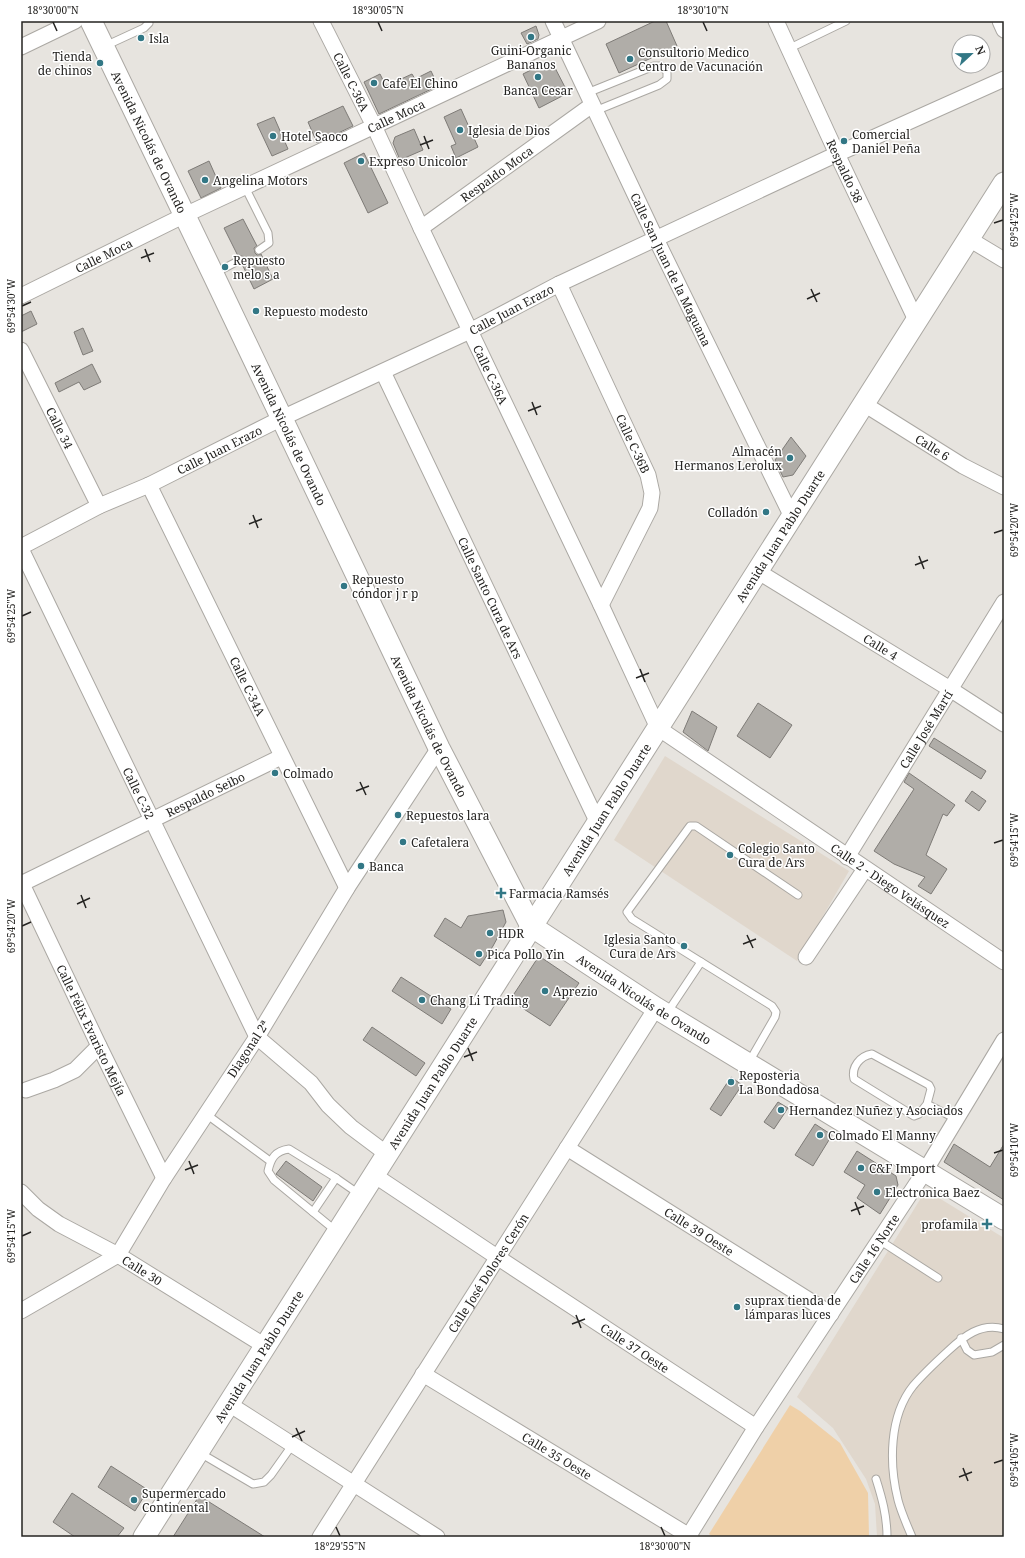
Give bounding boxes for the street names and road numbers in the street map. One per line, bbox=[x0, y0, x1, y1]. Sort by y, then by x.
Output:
street label: Calle C-36A bbox=[330, 49, 374, 115]
street label: Avenida Nicolás de Ovando bbox=[108, 68, 191, 216]
street label: Calle Moca bbox=[364, 95, 428, 137]
street label: Respaldo 38 bbox=[823, 136, 868, 206]
street label: Respaldo Moca bbox=[457, 142, 537, 206]
street label: Calle San Juan de la Maguana bbox=[627, 190, 716, 349]
street label: Calle Moca bbox=[72, 234, 135, 277]
street label: Calle Juan Erazo bbox=[466, 280, 557, 339]
street label: Calle C-36A bbox=[469, 342, 513, 407]
street label: Avenida Nicolás de Ovando bbox=[248, 360, 331, 508]
street label: Calle 34 bbox=[42, 404, 78, 452]
street label: Calle C-36B bbox=[612, 411, 655, 476]
street label: Calle Juan Erazo bbox=[174, 421, 265, 478]
street label: Calle 6 bbox=[912, 430, 953, 464]
street label: Avenida Juan Pablo Duarte bbox=[731, 466, 828, 605]
street label: Calle Santo Cura de Ars bbox=[454, 534, 527, 661]
street label: Calle 4 bbox=[860, 630, 902, 664]
street label: Avenida Nicolás de Ovando bbox=[387, 652, 471, 800]
street label: Calle C-34A bbox=[226, 653, 270, 719]
street label: Calle José Martí bbox=[895, 687, 956, 772]
street label: Avenida Juan Pablo Duarte bbox=[558, 740, 655, 879]
street label: Calle C-32 bbox=[119, 764, 159, 822]
street label: Respaldo Seibo bbox=[163, 767, 248, 821]
street label: Calle 2 - Diego Velásquez bbox=[828, 839, 954, 932]
street label: Avenida Nicolás de Ovando bbox=[573, 950, 715, 1048]
street label: Calle Félix Evaristo Mejía bbox=[53, 961, 131, 1099]
street label: Avenida Juan Pablo Duarte bbox=[384, 1013, 481, 1152]
street label: Diagonal 2ª bbox=[223, 1017, 273, 1081]
street label: Calle 39 Oeste bbox=[661, 1203, 737, 1259]
street label: Calle José Dolores Cerón bbox=[444, 1210, 532, 1336]
street label: Calle 16 Norte bbox=[845, 1211, 903, 1287]
street label: Calle 30 bbox=[119, 1251, 166, 1289]
street label: Avenida Juan Pablo Duarte bbox=[210, 1287, 307, 1426]
street label: Calle 37 Oeste bbox=[597, 1319, 673, 1376]
street label: Calle 35 Oeste bbox=[519, 1428, 595, 1483]

